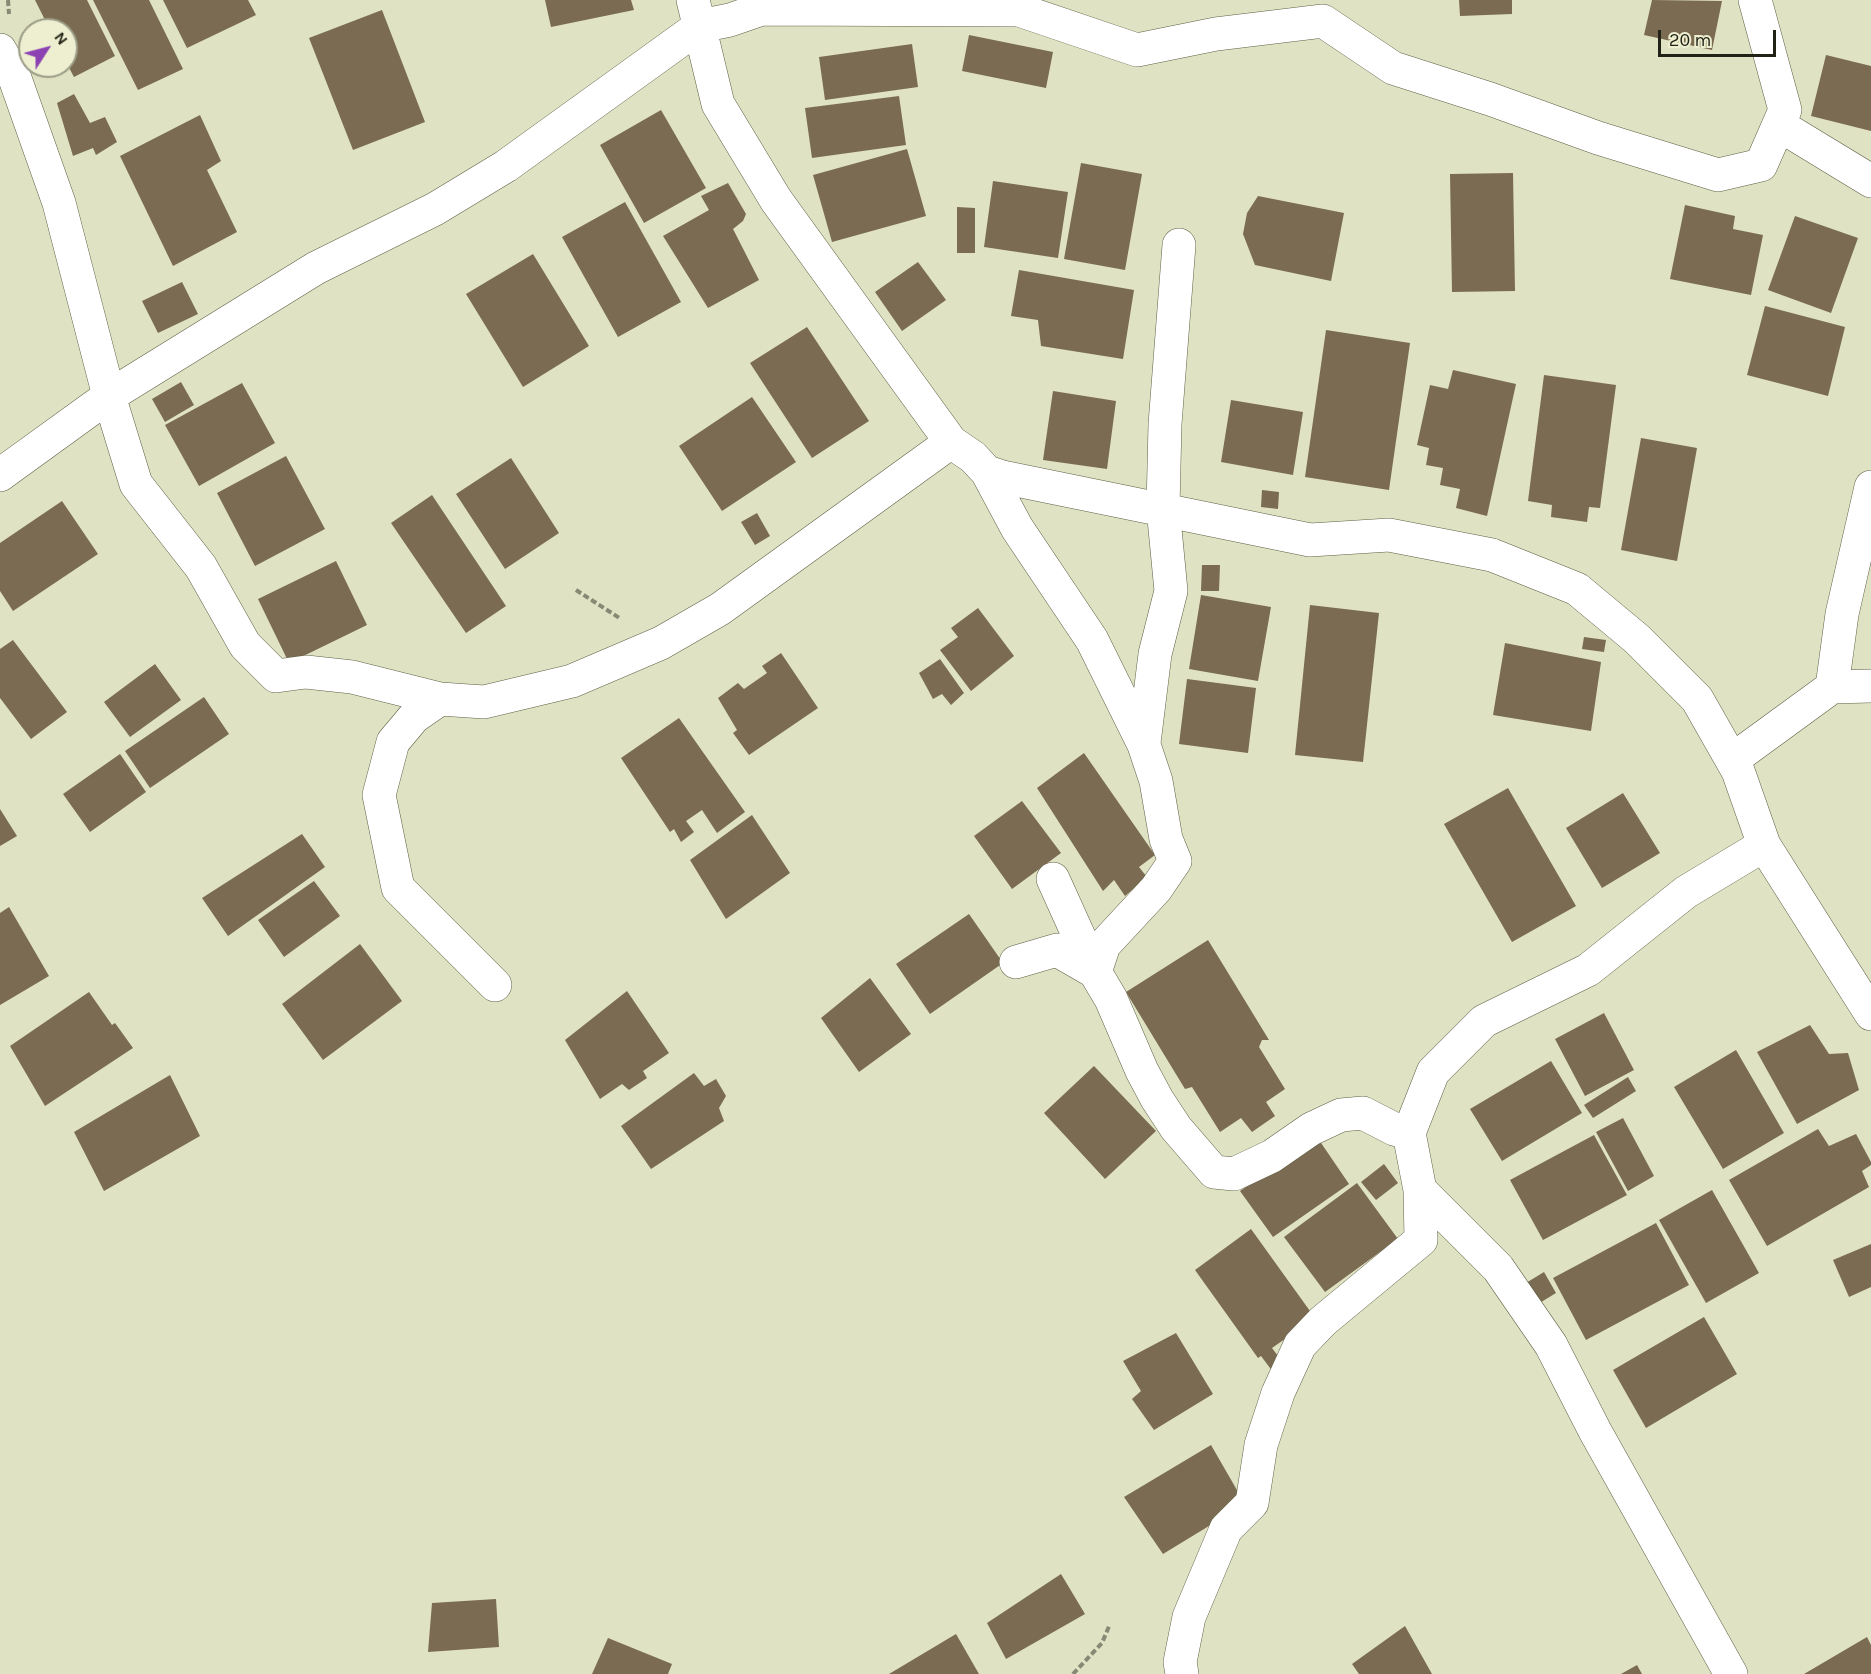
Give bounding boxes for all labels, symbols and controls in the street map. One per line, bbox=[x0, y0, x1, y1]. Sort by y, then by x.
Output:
north arrow bbox=[18, 18, 78, 78]
scale bar bbox=[1661, 18, 1780, 56]
text: N bbox=[50, 28, 72, 49]
text: 20 m bbox=[1669, 29, 1711, 51]

